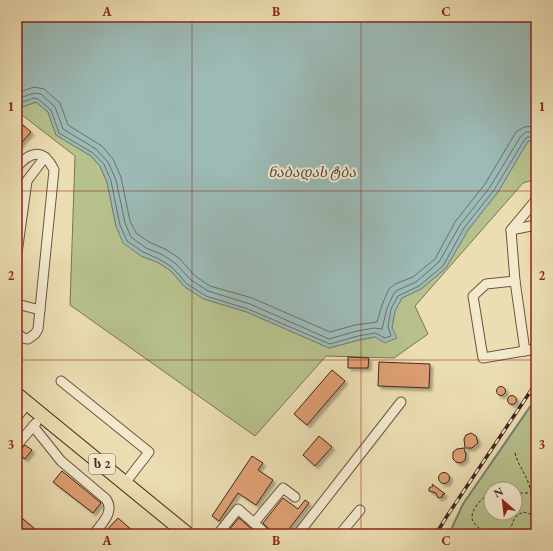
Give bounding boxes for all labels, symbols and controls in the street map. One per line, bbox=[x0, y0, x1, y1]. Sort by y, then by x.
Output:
text: A bbox=[101, 3, 112, 20]
text: B bbox=[272, 3, 280, 20]
text: C bbox=[441, 3, 451, 20]
text: 1 bbox=[8, 98, 15, 115]
text: 1 bbox=[539, 98, 546, 115]
water label: ნაბადას ტბა bbox=[268, 163, 356, 181]
text: 2 bbox=[8, 267, 15, 284]
text: 2 bbox=[539, 267, 546, 284]
text: 3 bbox=[8, 436, 15, 453]
text: 3 bbox=[539, 436, 546, 453]
road number: ს 2 bbox=[89, 454, 115, 474]
north arrow bbox=[483, 481, 523, 521]
text: N bbox=[491, 484, 506, 500]
text: A bbox=[101, 532, 112, 549]
text: B bbox=[272, 532, 280, 549]
text: C bbox=[441, 532, 451, 549]

